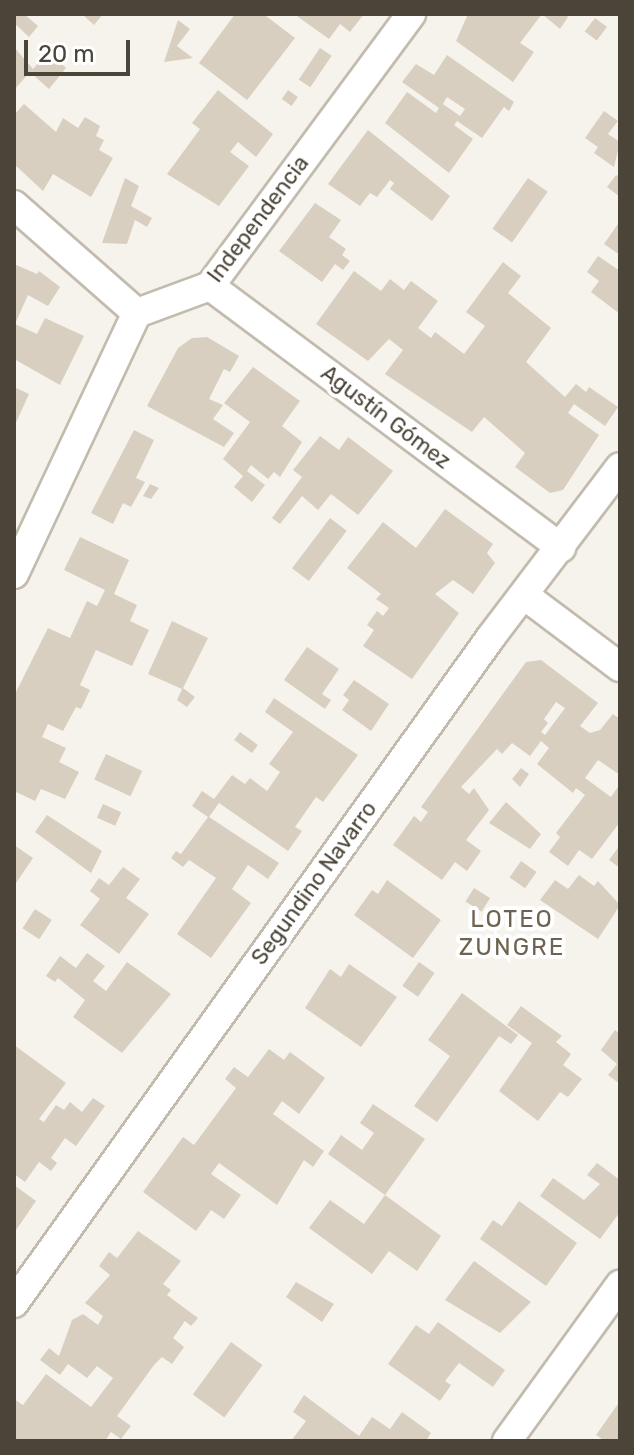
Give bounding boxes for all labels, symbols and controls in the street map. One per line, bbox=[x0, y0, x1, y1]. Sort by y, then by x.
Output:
scale bar bbox=[28, 24, 134, 74]
text: 20 m bbox=[38, 40, 95, 68]
street label: Independencia bbox=[202, 150, 314, 288]
street label: Agustín Gómez bbox=[316, 360, 456, 474]
street label: Segundino Navarro bbox=[246, 796, 382, 970]
district label: LOTEO ZUNGRE bbox=[459, 906, 565, 962]

